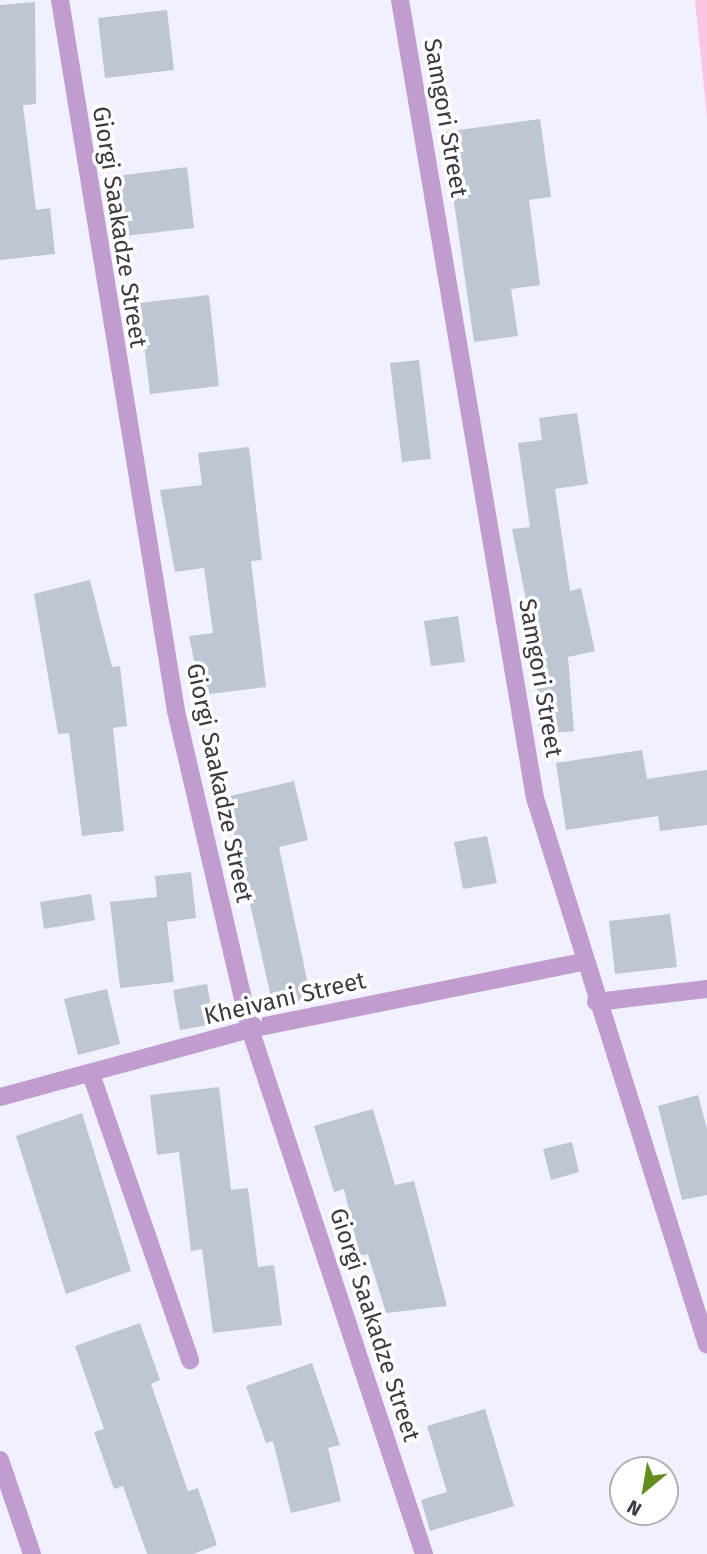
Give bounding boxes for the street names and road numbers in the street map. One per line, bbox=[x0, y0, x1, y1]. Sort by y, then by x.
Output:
street label: Samgori Street bbox=[417, 37, 473, 199]
street label: Giorgi Saakadze Street bbox=[86, 104, 152, 350]
street label: Samgori Street bbox=[512, 597, 568, 759]
street label: Giorgi Saakadze Street bbox=[180, 661, 258, 905]
street label: Kheivani Street bbox=[201, 966, 369, 1032]
street label: Giorgi Saakadze Street bbox=[323, 1205, 425, 1445]

